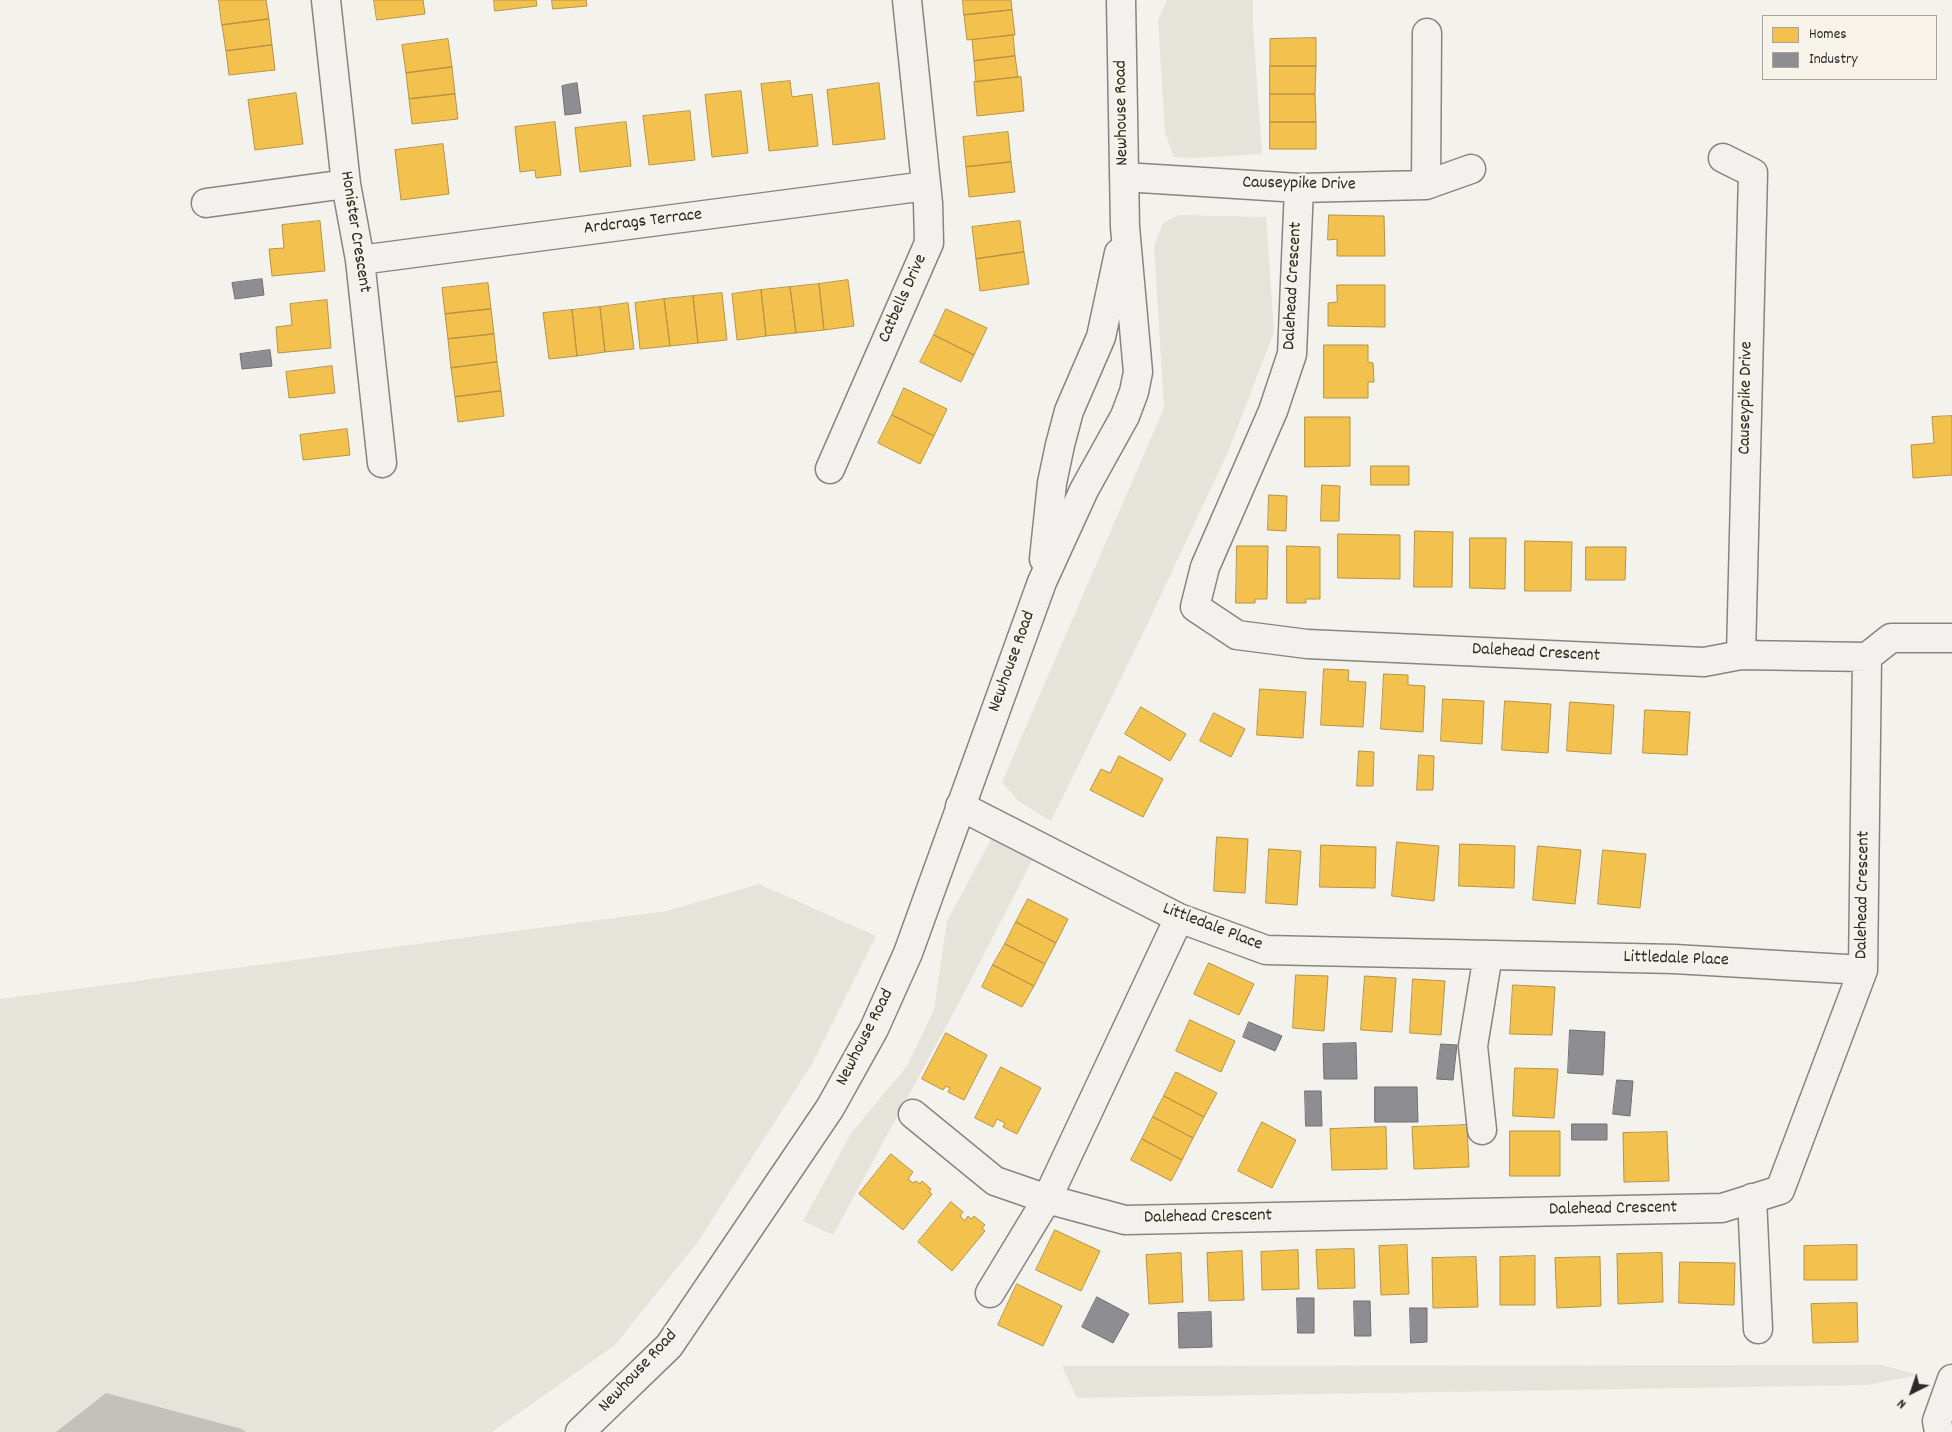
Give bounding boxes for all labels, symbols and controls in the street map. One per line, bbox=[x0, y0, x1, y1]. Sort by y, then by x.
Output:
legend bbox=[1762, 15, 1937, 80]
text: Homes bbox=[1809, 24, 1847, 46]
text: Industry bbox=[1809, 49, 1858, 71]
street label: Newhouse Road bbox=[1111, 60, 1135, 166]
street label: Honister Crescent bbox=[334, 170, 374, 294]
street label: Causeypike Drive bbox=[1242, 173, 1356, 197]
street label: Ardcrags Terrace bbox=[583, 205, 703, 241]
street label: Dalehead Crescent bbox=[1280, 221, 1308, 351]
street label: Catbells Drive bbox=[875, 251, 933, 347]
street label: Causeypike Drive bbox=[1735, 341, 1759, 455]
street label: Newhouse Road bbox=[985, 609, 1041, 715]
street label: Dalehead Crescent bbox=[1471, 640, 1601, 668]
street label: Dalehead Crescent bbox=[1852, 831, 1876, 959]
street label: Littledale Place bbox=[1159, 899, 1265, 957]
street label: Littledale Place bbox=[1623, 947, 1729, 973]
street label: Newhouse Road bbox=[832, 986, 900, 1090]
street label: Dalehead Crescent bbox=[1549, 1198, 1677, 1222]
street label: Dalehead Crescent bbox=[1144, 1206, 1272, 1230]
street label: Newhouse Road bbox=[595, 1326, 683, 1418]
north arrow bbox=[1887, 1367, 1937, 1417]
text: N bbox=[1893, 1394, 1911, 1413]

